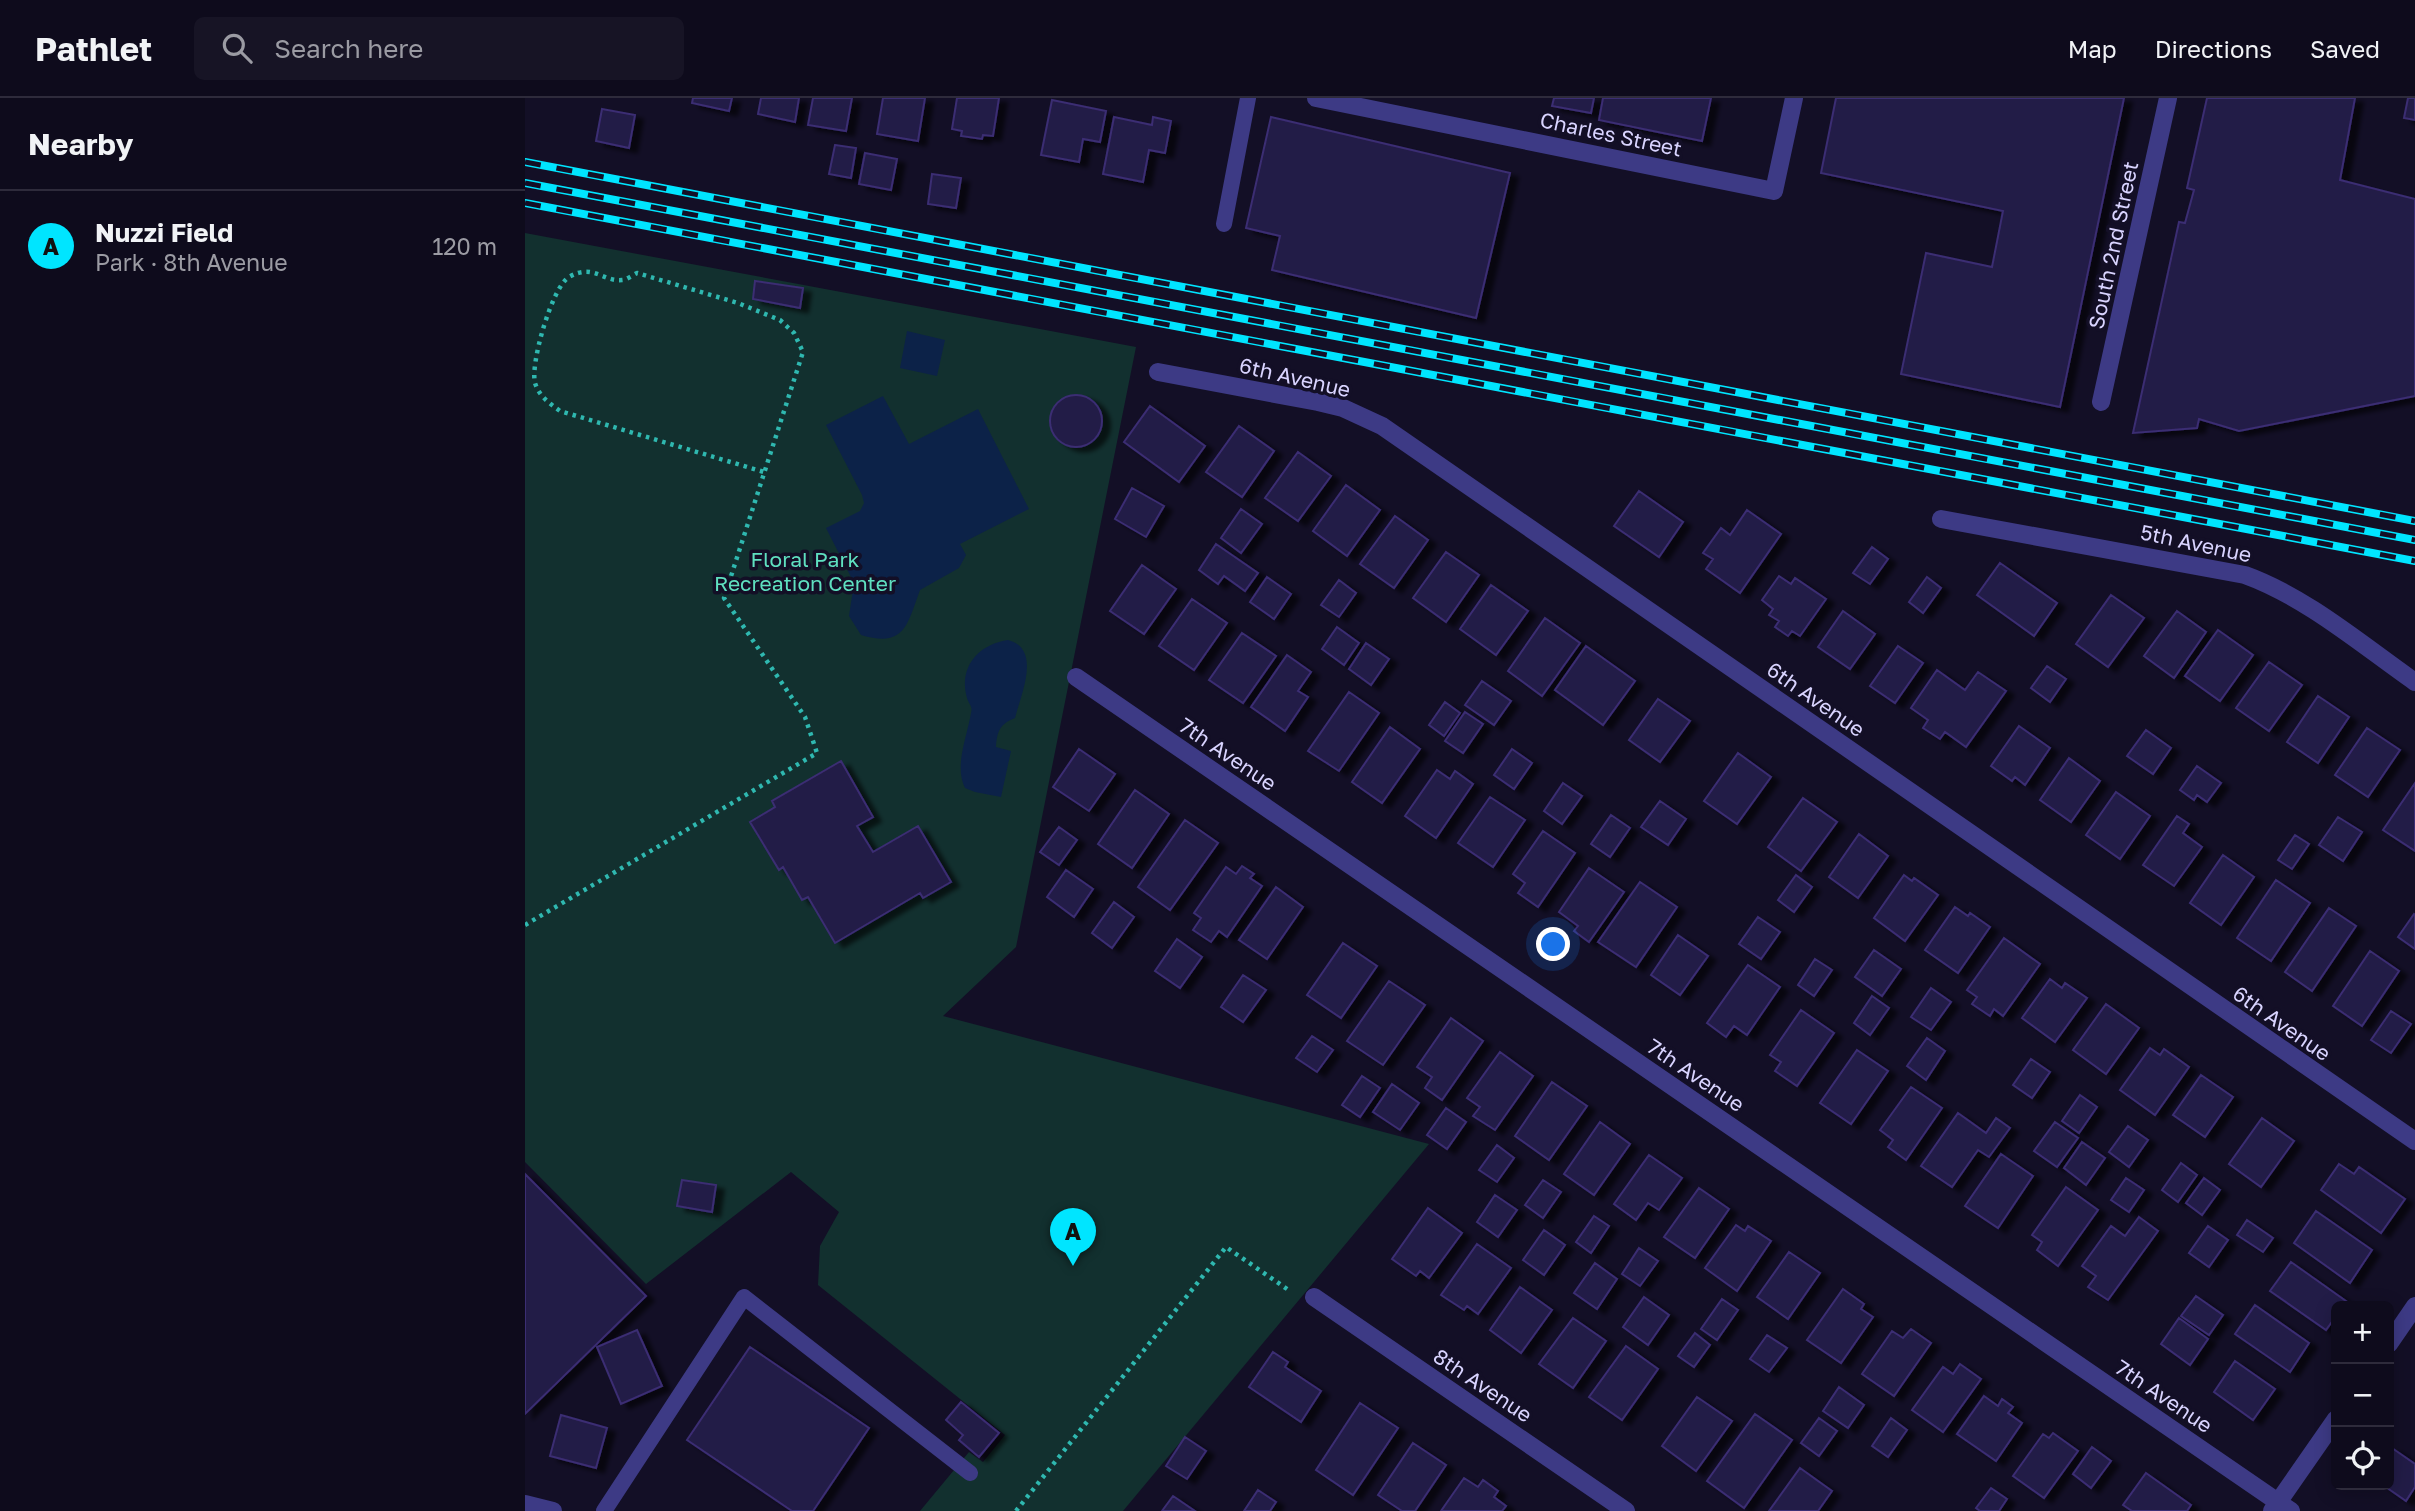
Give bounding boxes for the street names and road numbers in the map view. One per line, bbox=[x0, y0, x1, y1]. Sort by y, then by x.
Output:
street label: Charles Street bbox=[1538, 106, 1684, 162]
street label: South 2nd Street bbox=[2083, 159, 2143, 331]
street label: 6th Avenue bbox=[1237, 352, 1353, 402]
street label: 5th Avenue bbox=[2138, 519, 2254, 567]
street label: 6th Avenue bbox=[1762, 656, 1870, 742]
street label: 7th Avenue bbox=[1174, 712, 1282, 796]
street label: 6th Avenue bbox=[2228, 980, 2336, 1066]
street label: 7th Avenue bbox=[1642, 1033, 1750, 1117]
street label: 8th Avenue bbox=[1429, 1342, 1537, 1428]
street label: 7th Avenue bbox=[2110, 1354, 2218, 1438]

